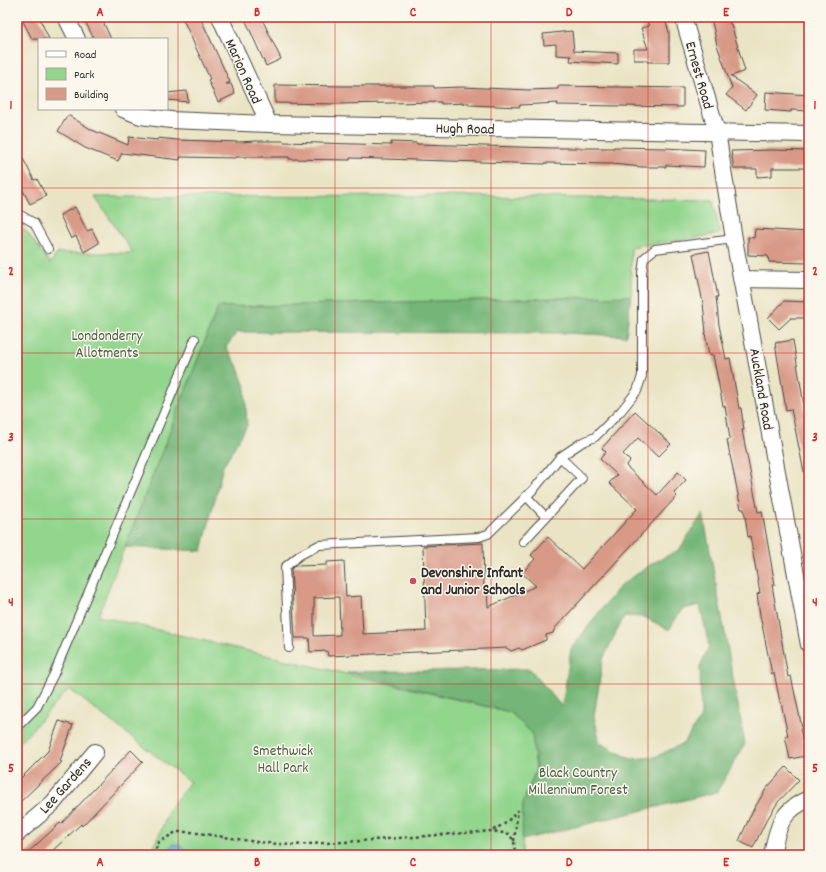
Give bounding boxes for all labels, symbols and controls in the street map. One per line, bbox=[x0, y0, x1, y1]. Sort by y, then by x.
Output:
text: A bbox=[96, 4, 104, 23]
text: B bbox=[254, 4, 260, 23]
text: C bbox=[410, 4, 417, 23]
text: D bbox=[566, 4, 573, 23]
text: E bbox=[723, 4, 730, 23]
street label: Marion Road bbox=[218, 36, 266, 108]
legend bbox=[38, 38, 168, 110]
street label: Ernest Road bbox=[678, 39, 718, 112]
text: Road bbox=[74, 47, 96, 64]
text: Park bbox=[74, 67, 95, 84]
text: Building bbox=[74, 87, 109, 104]
text: 1 bbox=[10, 97, 13, 116]
text: 1 bbox=[814, 97, 817, 116]
street label: Hugh Road bbox=[435, 118, 495, 142]
text: 2 bbox=[8, 263, 14, 282]
text: 2 bbox=[812, 263, 818, 282]
park label: Londonderry Allotments bbox=[71, 326, 144, 365]
street label: Auckland Road bbox=[742, 347, 778, 432]
text: 3 bbox=[8, 429, 14, 448]
text: 3 bbox=[812, 429, 818, 448]
place label: Devonshire Infant and Junior Schools bbox=[421, 563, 525, 602]
marker: Devonshire Infant and Junior Schools bbox=[408, 576, 418, 586]
text: 4 bbox=[8, 594, 14, 613]
text: 4 bbox=[812, 594, 818, 613]
park label: Smethwick Hall Park bbox=[253, 741, 313, 780]
street label: Lee Gardens bbox=[35, 753, 98, 820]
text: 5 bbox=[8, 760, 14, 779]
text: 5 bbox=[812, 760, 818, 779]
park label: Black Country Millennium Forest bbox=[528, 763, 628, 802]
text: A bbox=[96, 854, 104, 872]
text: B bbox=[254, 854, 260, 872]
text: C bbox=[410, 854, 417, 872]
text: D bbox=[566, 854, 573, 872]
text: E bbox=[723, 854, 730, 872]

